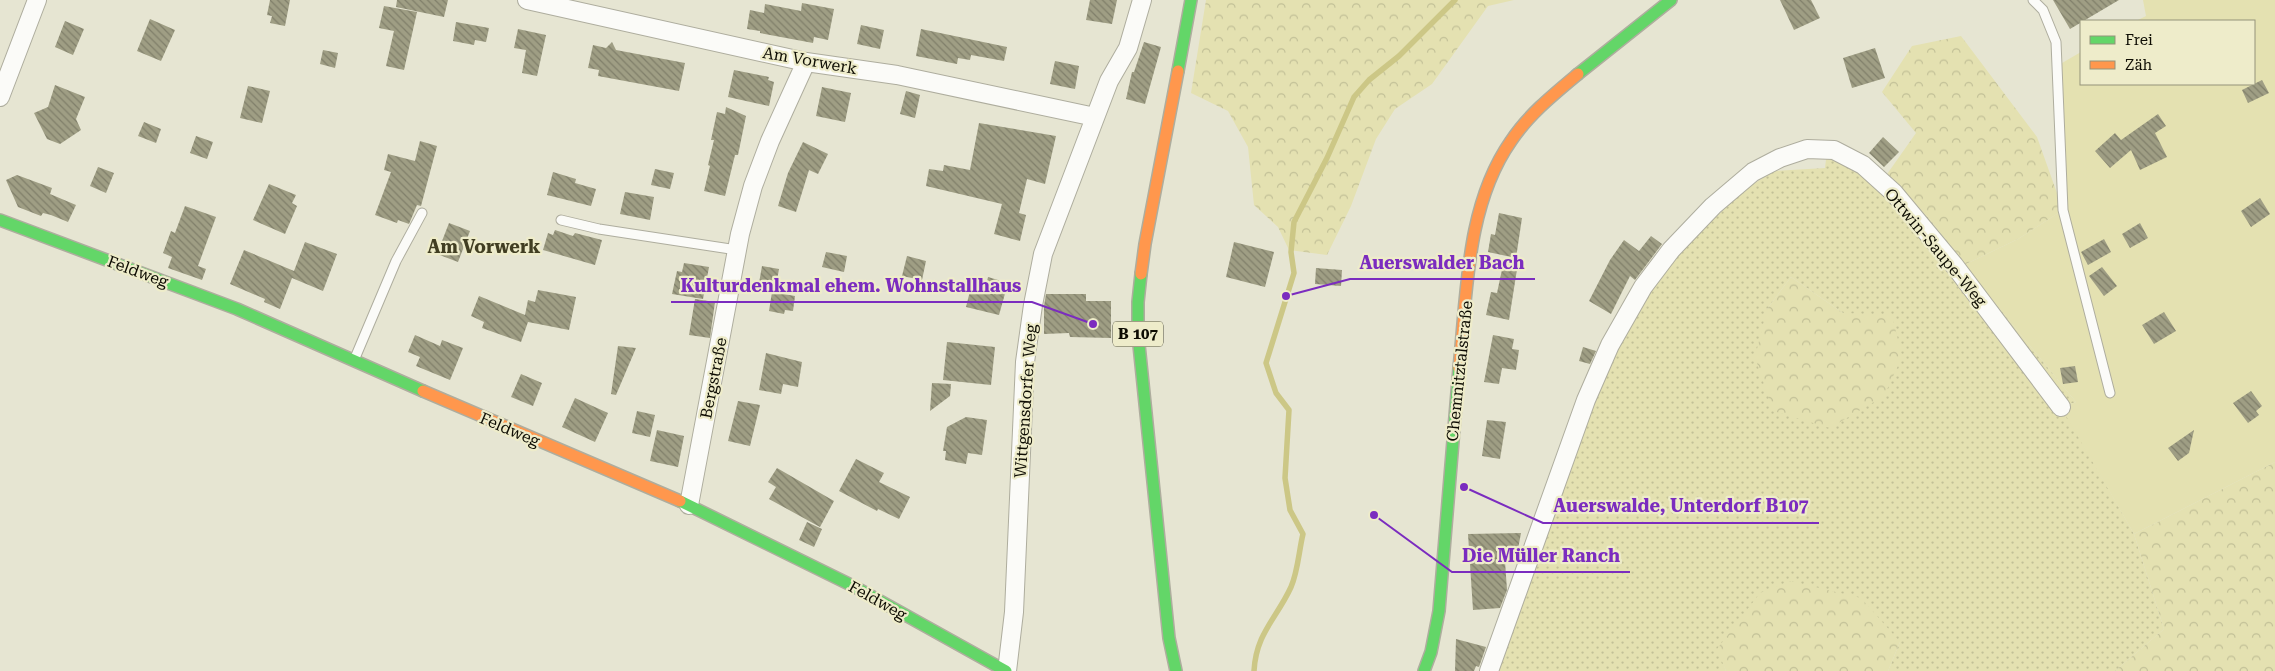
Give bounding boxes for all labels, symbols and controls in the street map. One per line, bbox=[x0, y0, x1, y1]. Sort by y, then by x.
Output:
legend bbox=[2080, 20, 2255, 85]
text: Frei bbox=[2125, 31, 2153, 49]
street label: Am Vorwerk bbox=[761, 43, 858, 78]
text: Zäh bbox=[2125, 56, 2153, 74]
street label: Ottwin-Saupe-Weg bbox=[1881, 184, 1991, 311]
district label: Am Vorwerk bbox=[427, 236, 541, 257]
callout: Auerswalder Bach bbox=[1350, 246, 1535, 279]
street label: Feldweg bbox=[105, 252, 172, 292]
text: Auerswalder Bach bbox=[1359, 252, 1525, 273]
callout: Kulturdenkmal ehem. Wohnstallhaus bbox=[671, 269, 1032, 302]
text: Kulturdenkmal ehem. Wohnstallhaus bbox=[681, 275, 1021, 296]
street label: Chemnitztalstraße bbox=[1443, 300, 1476, 442]
road number: B 107 bbox=[1113, 322, 1163, 346]
street label: Wittgensdorfer Weg bbox=[1011, 323, 1040, 479]
street label: Bergstraße bbox=[696, 336, 731, 420]
street label: Feldweg bbox=[477, 408, 544, 451]
callout: Auerswalde, Unterdorf B107 bbox=[1543, 490, 1819, 523]
text: Auerswalde, Unterdorf B107 bbox=[1553, 495, 1809, 516]
callout: Die Müller Ranch bbox=[1452, 539, 1630, 572]
text: Die Müller Ranch bbox=[1462, 545, 1620, 566]
street label: Feldweg bbox=[845, 577, 911, 625]

